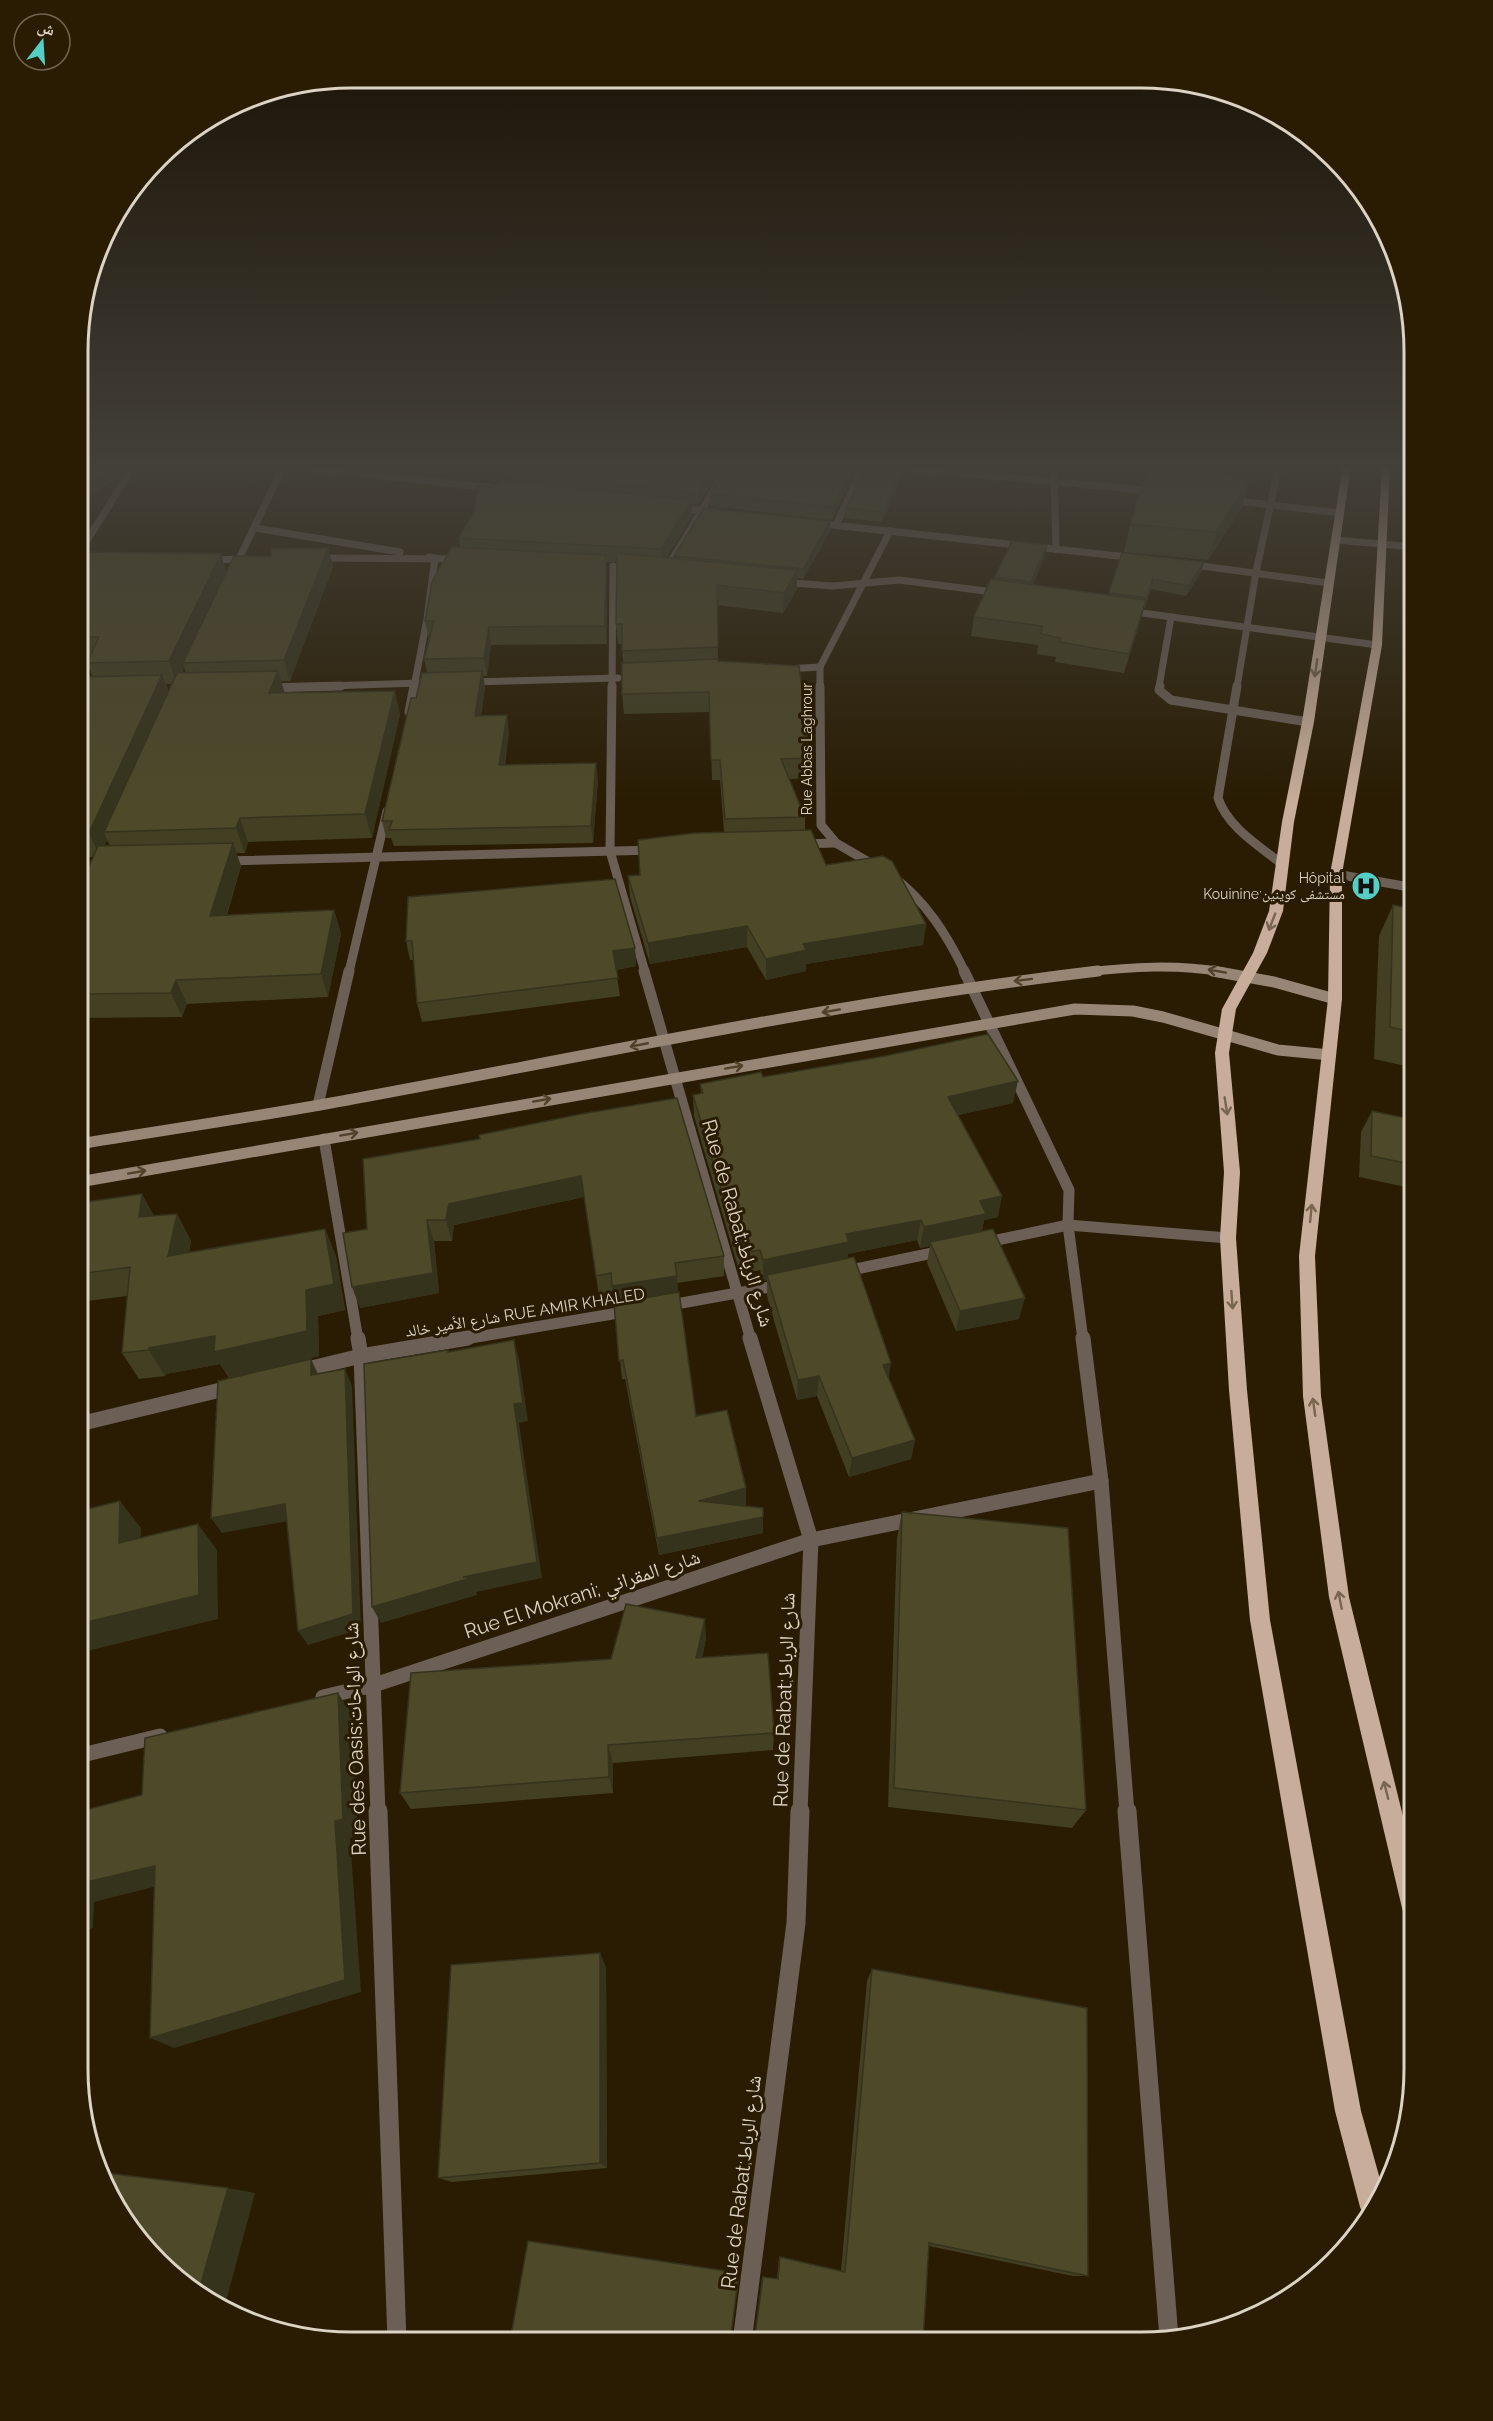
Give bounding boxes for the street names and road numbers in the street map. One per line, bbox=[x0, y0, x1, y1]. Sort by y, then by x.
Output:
street label: Rue Abbas Laghrour bbox=[799, 683, 815, 815]
street label: Rue de Rabat;شارع الرباط bbox=[696, 1116, 779, 1330]
street label: شارع الأمير خالد RUE AMIR KHALED bbox=[404, 1284, 646, 1342]
street label: Rue El Mokrani; شارع المقراني bbox=[461, 1544, 704, 1647]
street label: Rue de Rabat;شارع الرباط bbox=[768, 1592, 801, 1808]
street label: Rue des Oasis;شارع الواحات bbox=[339, 1622, 372, 1856]
street label: Rue de Rabat;شارع الرباط bbox=[716, 2074, 767, 2290]

